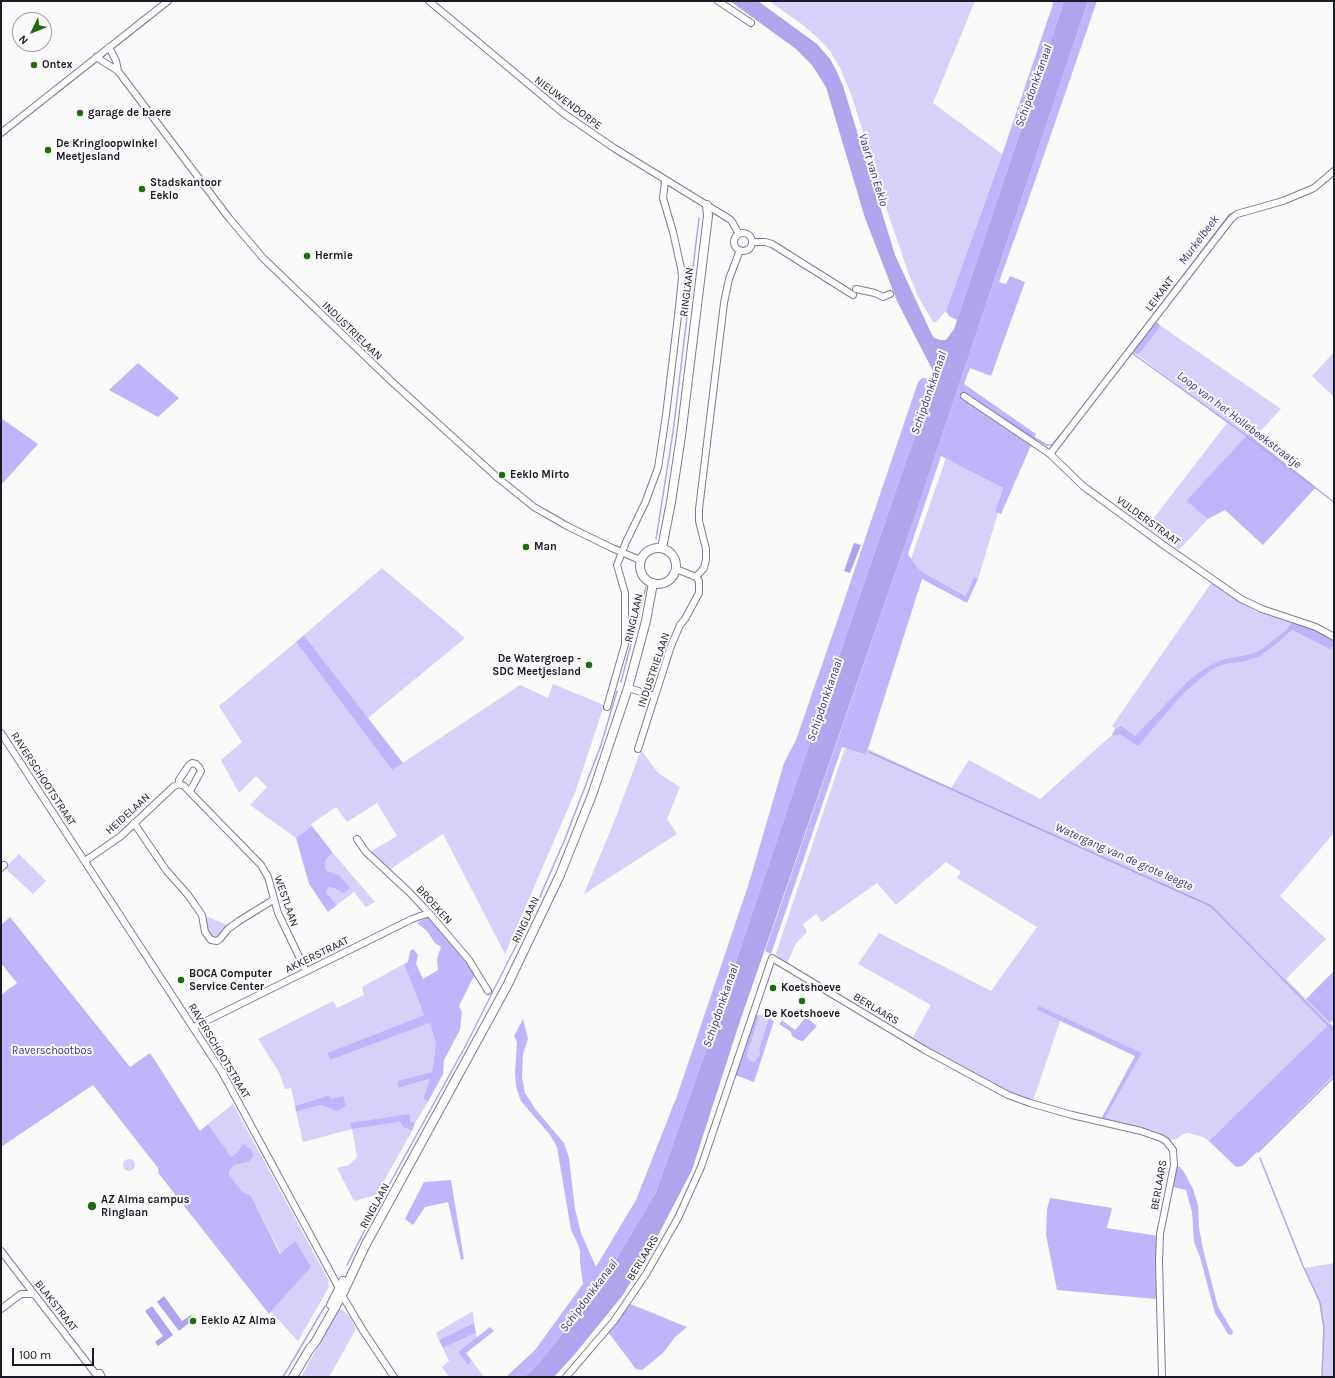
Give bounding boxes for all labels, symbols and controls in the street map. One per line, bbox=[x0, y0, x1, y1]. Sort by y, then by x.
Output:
north arrow bbox=[12, 12, 52, 52]
text: N bbox=[16, 33, 31, 47]
water label: Schipdonkkanaal bbox=[1012, 43, 1056, 129]
place label: Ontex bbox=[42, 58, 73, 72]
marker: Ontex bbox=[29, 60, 39, 70]
street label: NIEUWENDORPE bbox=[532, 73, 604, 133]
place label: garage de baere bbox=[88, 106, 171, 120]
marker: garage de baere bbox=[75, 108, 85, 118]
water label: Vaart van Eeklo bbox=[855, 132, 891, 208]
place label: De Kringloopwinkel Meetjesland bbox=[56, 137, 158, 163]
marker: De Kringloopwinkel Meetjesland bbox=[43, 145, 53, 155]
place label: Stadskantoor Eeklo bbox=[150, 176, 221, 202]
marker: Stadskantoor Eeklo bbox=[137, 184, 147, 194]
water label: Murkelbeek bbox=[1176, 213, 1222, 267]
place label: Hermie bbox=[315, 249, 353, 263]
marker: Hermie bbox=[302, 251, 312, 261]
street label: RINGLAAN bbox=[677, 267, 697, 317]
street label: LEIKANT bbox=[1143, 274, 1177, 314]
street label: INDUSTRIELAAN bbox=[319, 299, 385, 363]
water label: Schipdonkkanaal bbox=[908, 350, 950, 436]
water label: Loop van het Hollebeekstraatje bbox=[1174, 368, 1304, 472]
place label: Eeklo Mirto bbox=[510, 468, 569, 482]
marker: Eeklo Mirto bbox=[497, 470, 507, 480]
street label: VULDERSTRAAT bbox=[1114, 494, 1182, 548]
place label: Man bbox=[534, 540, 557, 554]
marker: Man bbox=[521, 542, 531, 552]
street label: RINGLAAN bbox=[622, 592, 646, 644]
street label: INDUSTRIELAAN bbox=[635, 631, 673, 709]
place label: De Watergroep - SDC Meetjesland bbox=[492, 652, 581, 678]
water label: Schipdonkkanaal bbox=[804, 657, 846, 743]
marker: De Watergroep - SDC Meetjesland bbox=[584, 660, 594, 670]
street label: RAVERSCHOOTSTRAAT bbox=[8, 730, 78, 828]
street label: HEIDELAAN bbox=[103, 791, 153, 837]
water label: Watergang van de grote leegte bbox=[1053, 820, 1195, 894]
street label: WESTLAAN bbox=[271, 874, 301, 928]
street label: BROEKEN bbox=[413, 883, 455, 927]
street label: RINGLAAN bbox=[510, 895, 542, 945]
street label: AKKERSTRAAT bbox=[283, 934, 351, 976]
water label: Schipdonkkanaal bbox=[700, 963, 742, 1049]
place label: BOCA Computer Service Center bbox=[189, 967, 272, 993]
marker: BOCA Computer Service Center bbox=[176, 975, 186, 985]
place label: Koetshoeve bbox=[781, 981, 841, 995]
marker: Koetshoeve bbox=[768, 983, 778, 993]
street label: BERLAARS bbox=[851, 990, 901, 1028]
marker: De Koetshoeve bbox=[797, 996, 807, 1006]
street label: RAVERSCHOOTSTRAAT bbox=[185, 1001, 253, 1101]
place label: De Koetshoeve bbox=[764, 1007, 840, 1021]
park label: Raverschootbos bbox=[12, 1044, 92, 1058]
street label: BERLAARS bbox=[1148, 1159, 1170, 1211]
street label: RINGLAAN bbox=[357, 1181, 393, 1231]
place label: AZ Alma campus Ringlaan bbox=[101, 1193, 190, 1219]
marker: AZ Alma campus Ringlaan bbox=[86, 1200, 98, 1212]
street label: BERLAARS bbox=[624, 1233, 662, 1283]
water label: Schipdonkkanaal bbox=[557, 1257, 621, 1335]
street label: BLAKSTRAAT bbox=[32, 1278, 80, 1334]
place label: Eeklo AZ Alma bbox=[201, 1314, 276, 1328]
marker: Eeklo AZ Alma bbox=[188, 1316, 198, 1326]
scale bar bbox=[14, 1340, 96, 1366]
text: 100 m bbox=[19, 1348, 51, 1362]

